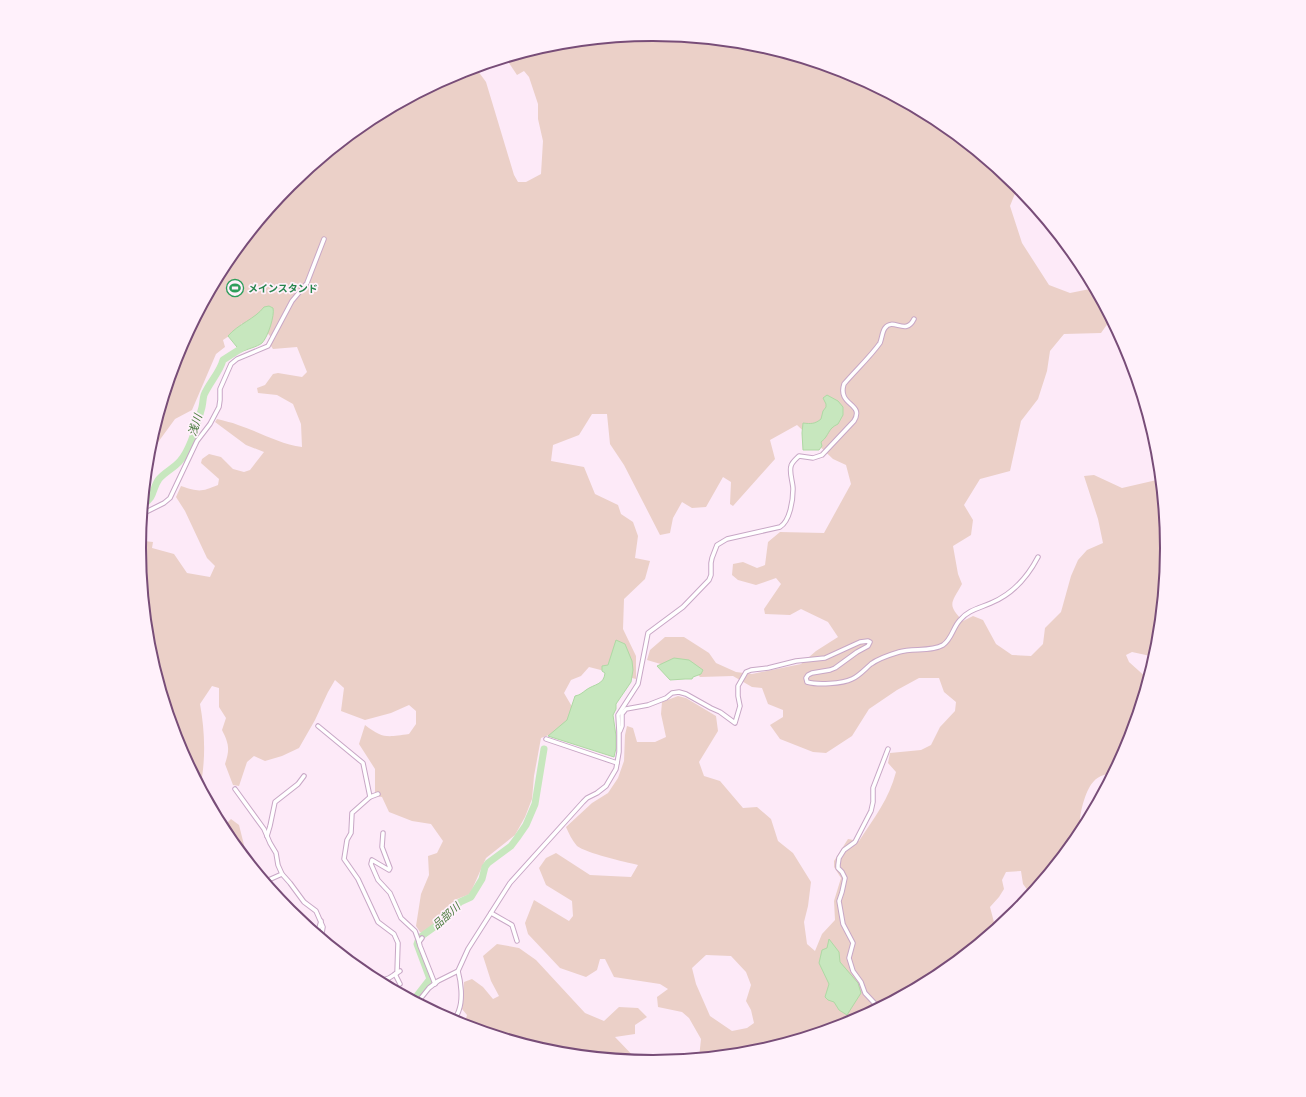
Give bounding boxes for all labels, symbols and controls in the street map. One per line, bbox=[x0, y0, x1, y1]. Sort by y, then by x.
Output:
sports icon: メインスタンド bbox=[225, 278, 245, 298]
place label: メインスタンド bbox=[248, 283, 318, 295]
water label: 浅川 bbox=[186, 412, 205, 438]
water label: 品部川 bbox=[430, 900, 464, 932]

